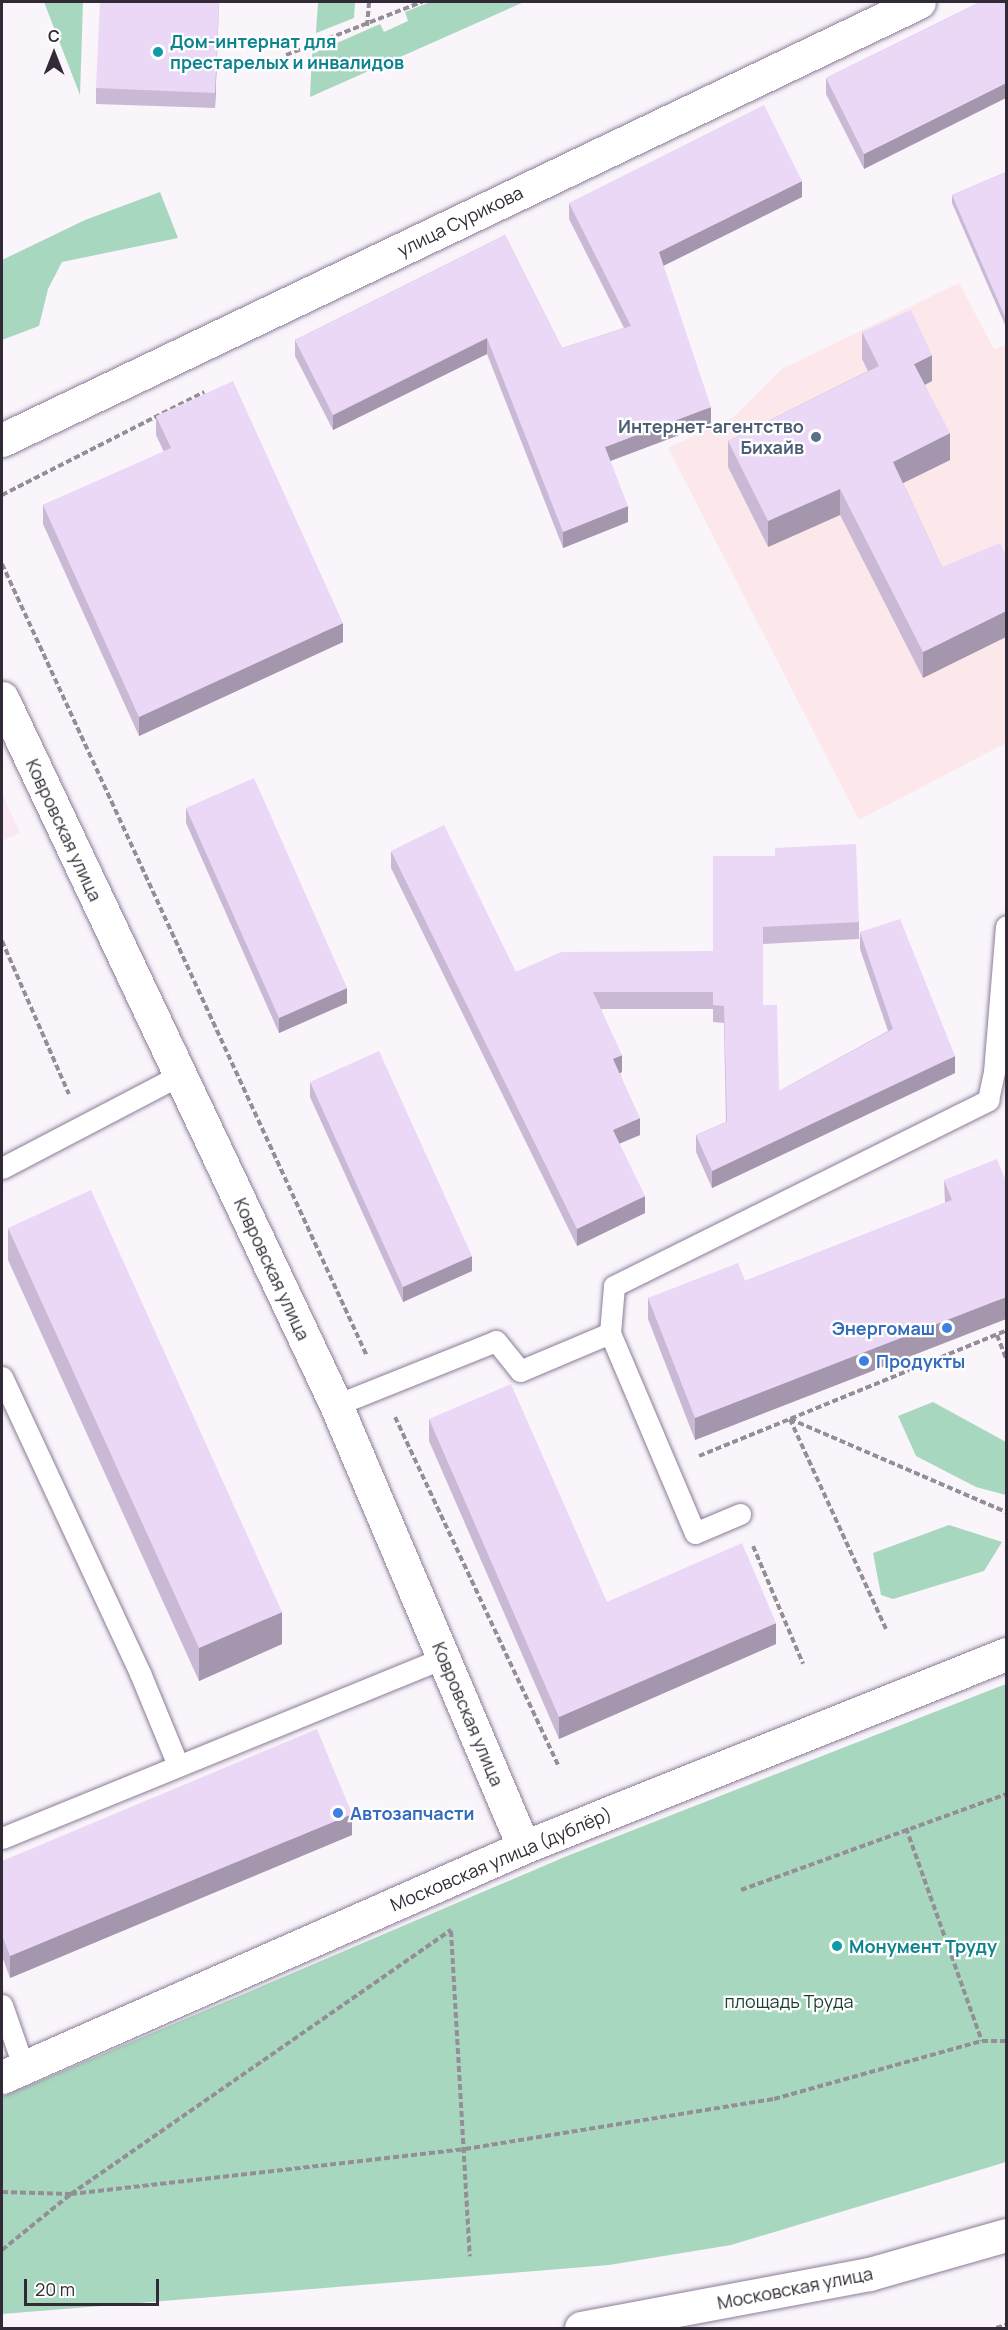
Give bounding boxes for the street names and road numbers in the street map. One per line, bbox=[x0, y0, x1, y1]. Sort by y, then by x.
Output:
street label: улица Сурикова bbox=[394, 181, 526, 261]
street label: Ковровская улица bbox=[22, 755, 106, 905]
street label: Ковровская улица bbox=[230, 1194, 314, 1344]
street label: Ковровская улица bbox=[428, 1639, 508, 1789]
street label: Московская улица (дублёр) bbox=[387, 1802, 615, 1916]
street label: Московская улица bbox=[715, 2262, 875, 2314]

